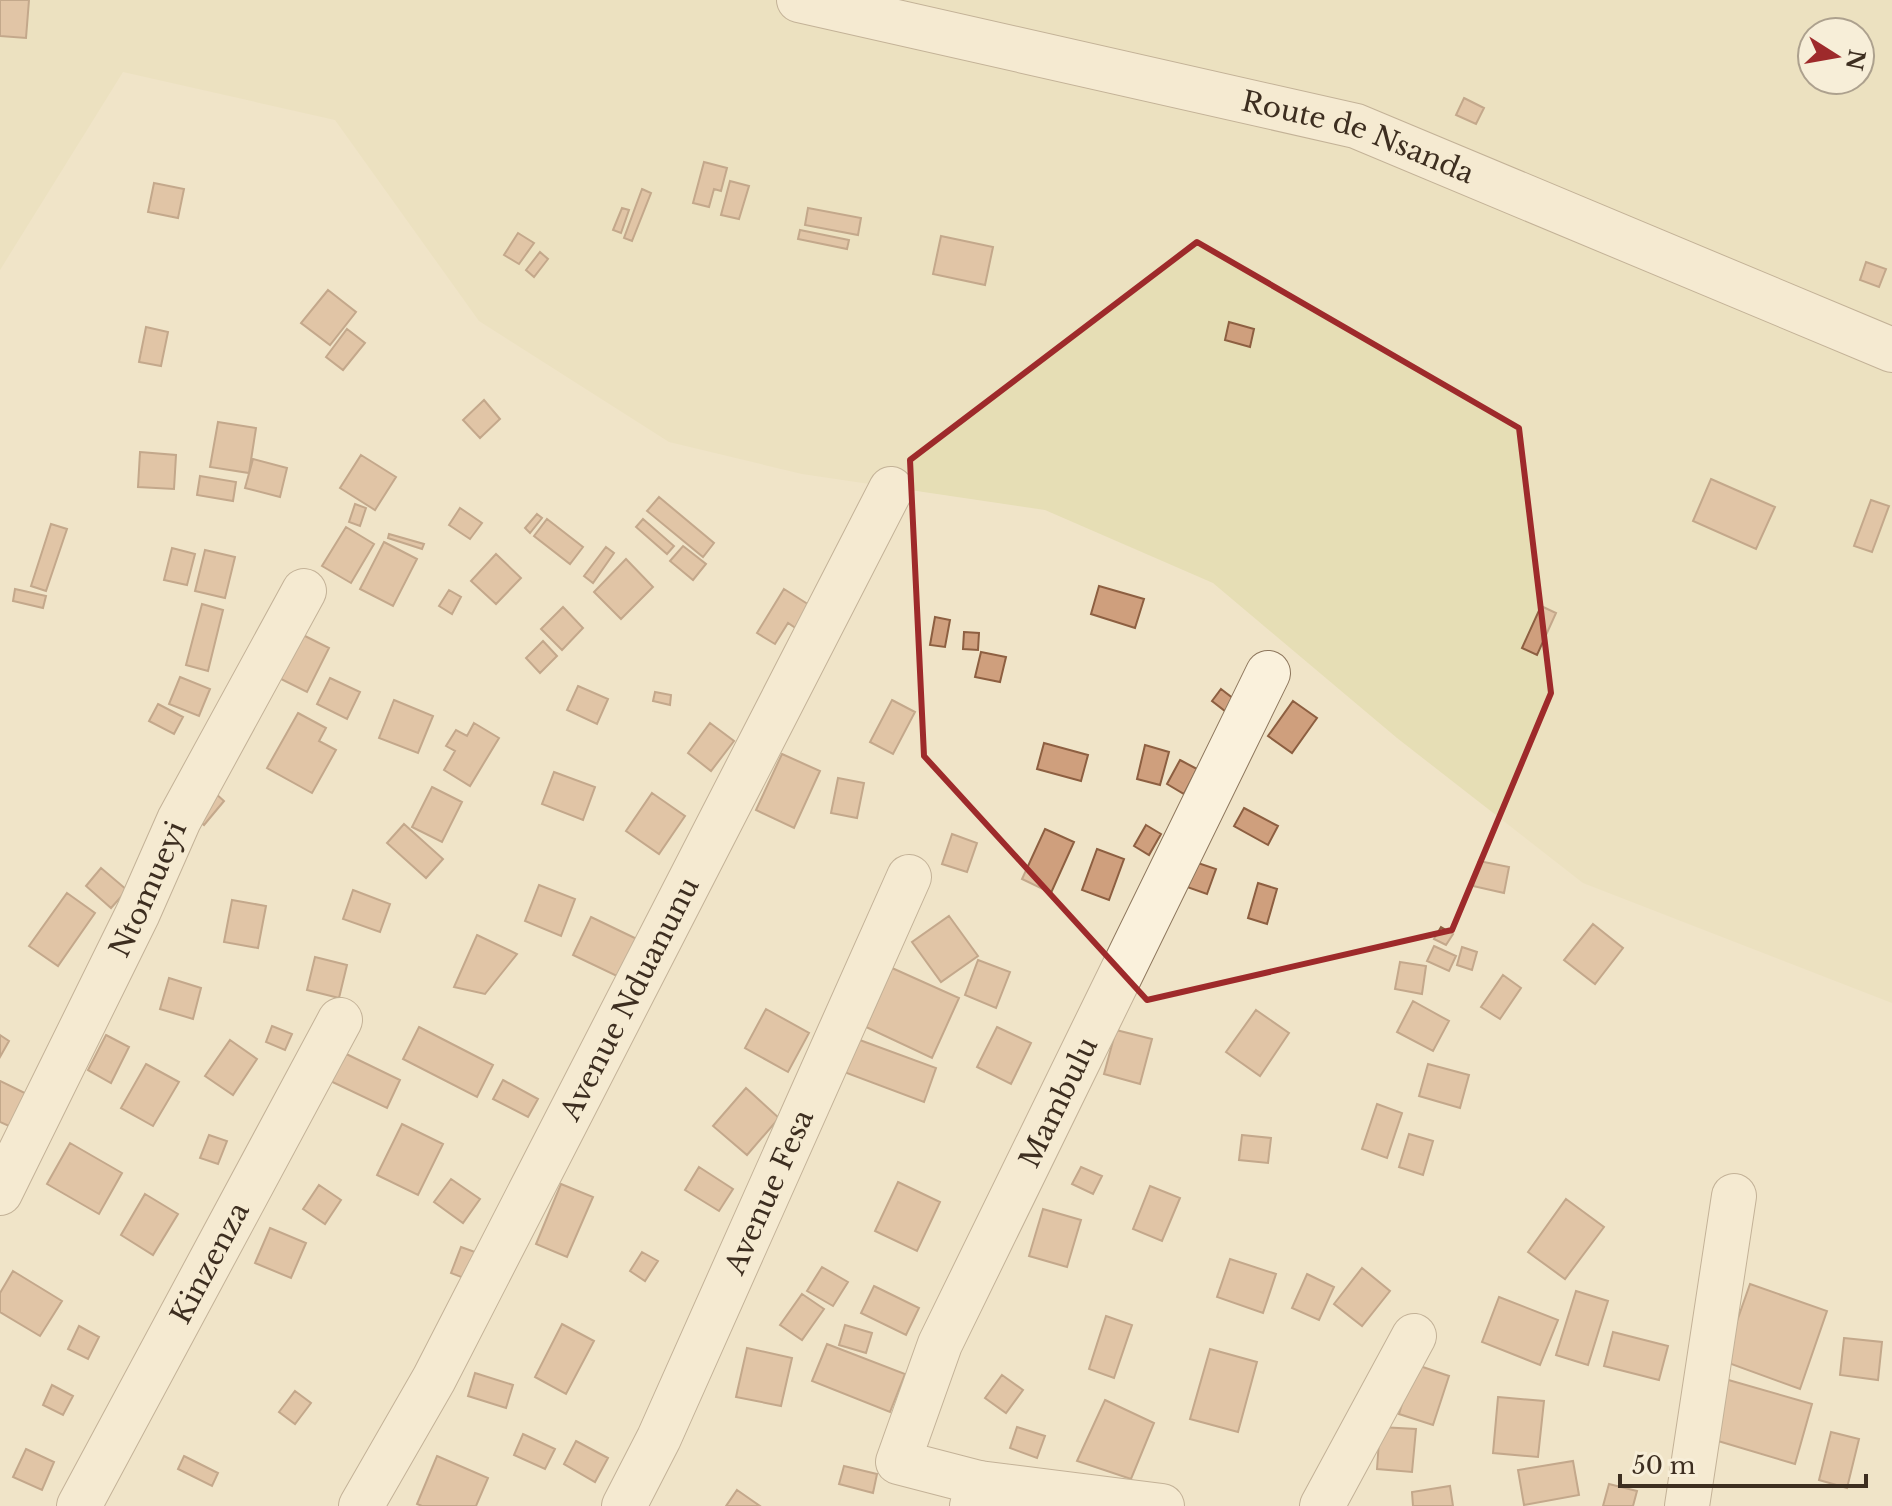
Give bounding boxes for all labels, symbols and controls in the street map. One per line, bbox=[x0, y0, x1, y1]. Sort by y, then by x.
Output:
north arrow bbox=[1796, 16, 1876, 96]
text: N bbox=[1840, 47, 1870, 73]
street label: Route de Nsanda bbox=[1238, 83, 1480, 191]
street label: Ntomueyi bbox=[102, 816, 194, 963]
street label: Avenue Nduanunu bbox=[552, 871, 706, 1127]
street label: Mambulu bbox=[1011, 1031, 1105, 1173]
street label: Avenue Fesa bbox=[716, 1104, 821, 1281]
street label: Kinzenza bbox=[163, 1196, 257, 1330]
scale bar bbox=[1620, 1438, 1866, 1488]
text: 50 m bbox=[1632, 1451, 1696, 1480]

